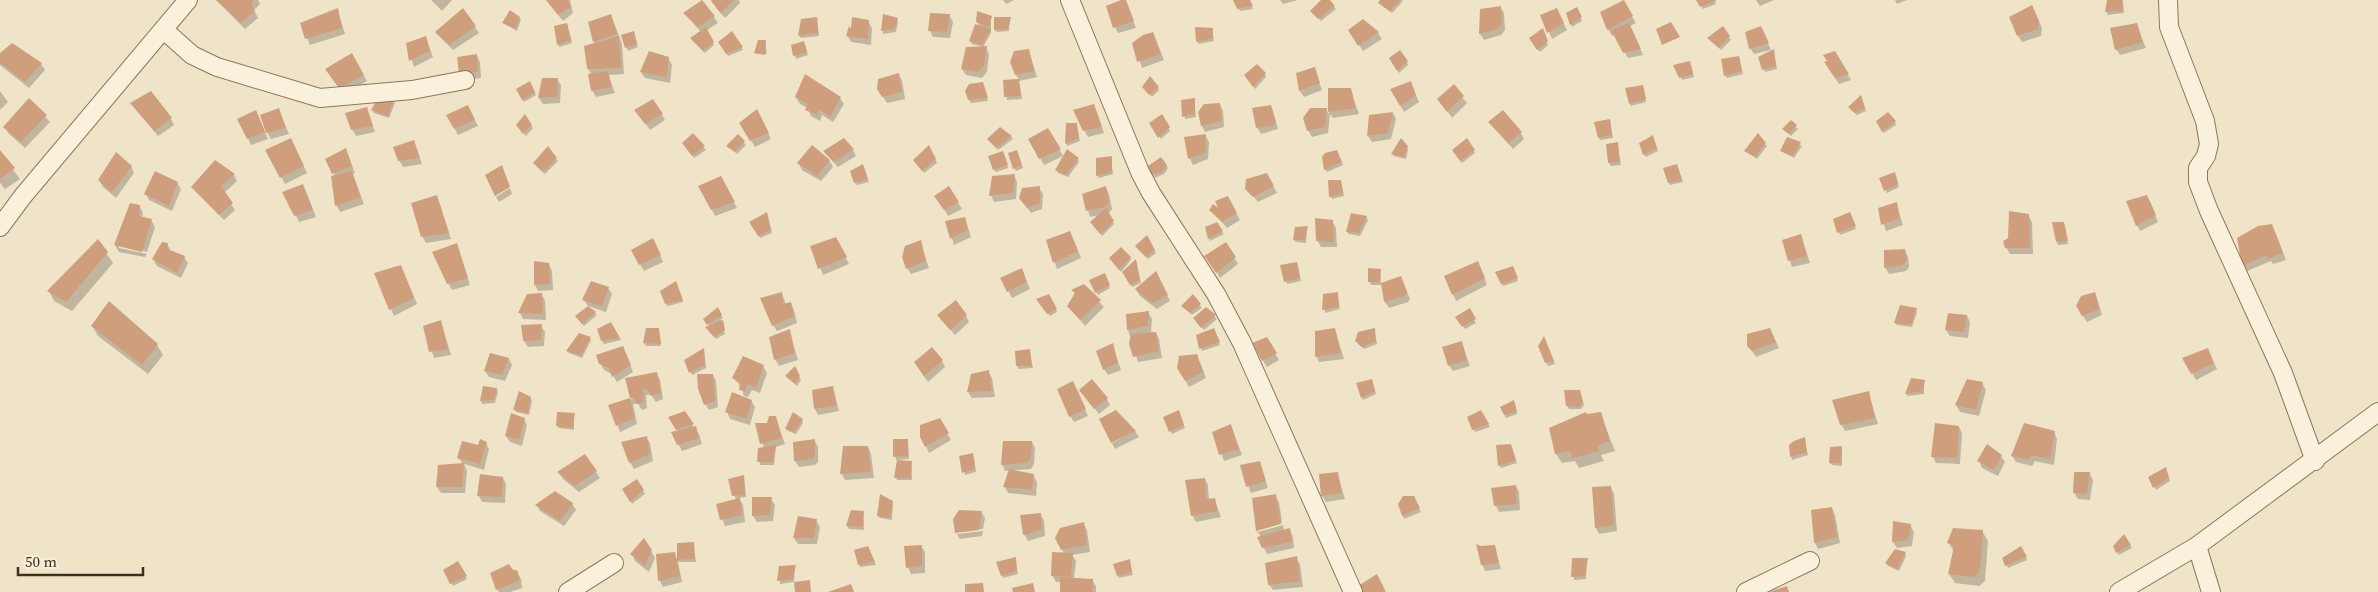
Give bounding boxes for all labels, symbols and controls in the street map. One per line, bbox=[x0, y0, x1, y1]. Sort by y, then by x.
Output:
scale bar bbox=[18, 544, 142, 576]
text: 50 m bbox=[25, 551, 57, 572]

